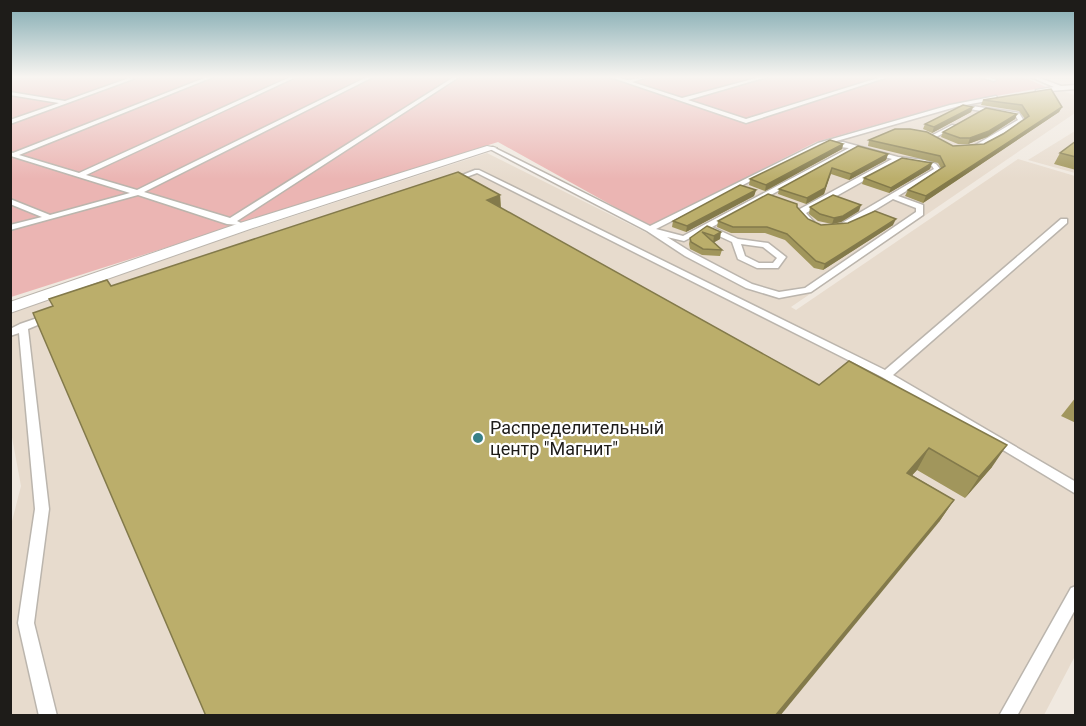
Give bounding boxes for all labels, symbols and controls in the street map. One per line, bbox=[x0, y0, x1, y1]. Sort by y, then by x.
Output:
place label: Распределительный центр "Магнит" bbox=[490, 417, 664, 459]
marker: Распределительный центр "Магнит" bbox=[471, 431, 485, 445]

